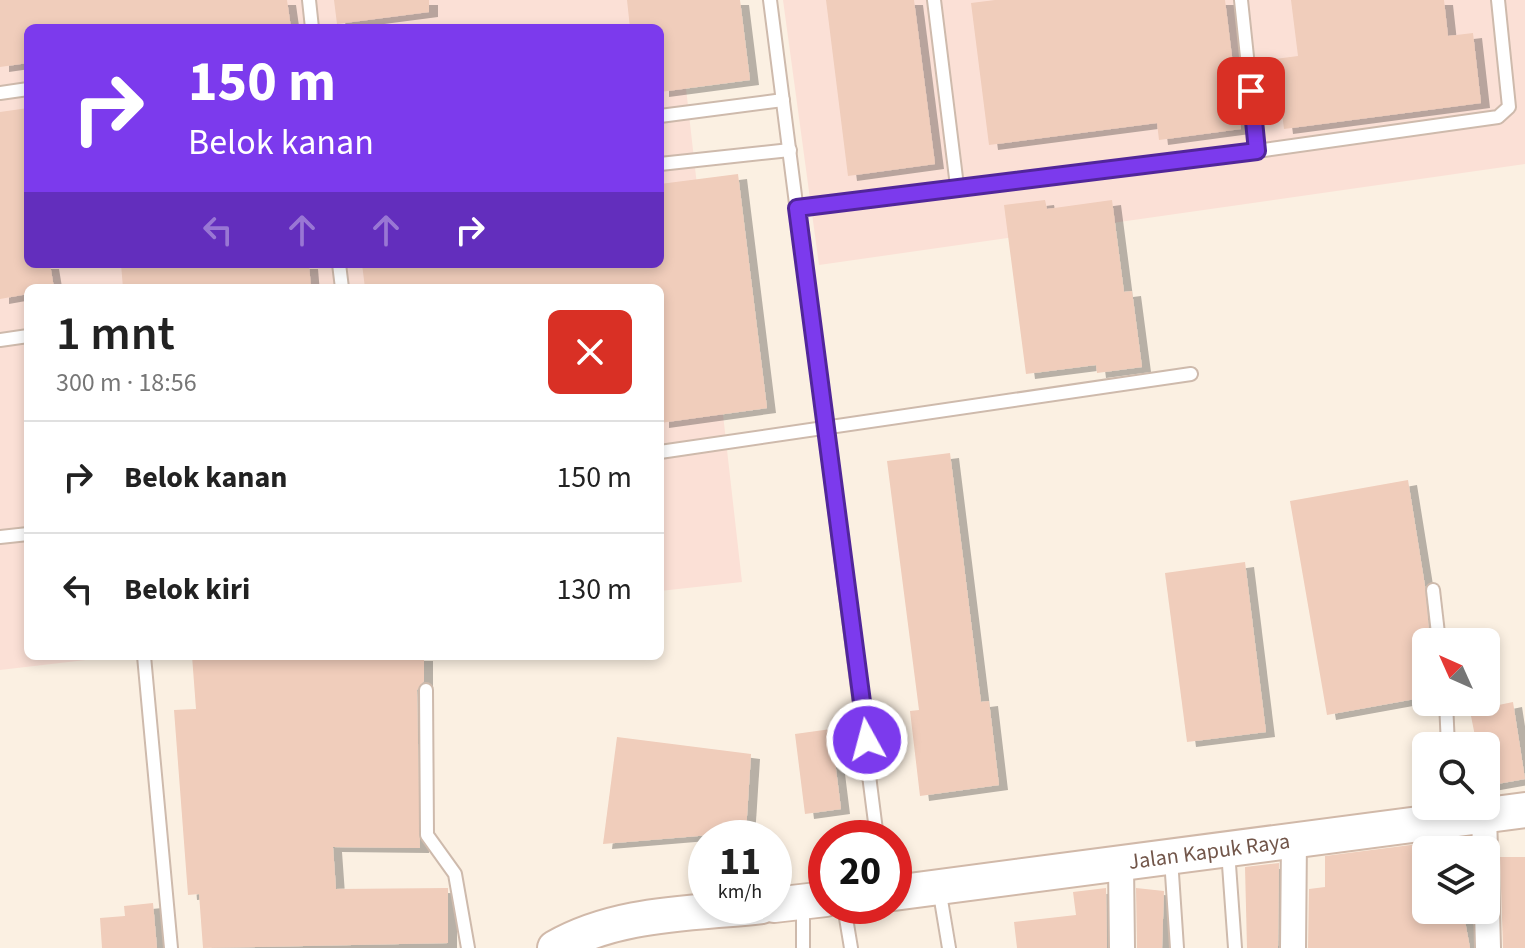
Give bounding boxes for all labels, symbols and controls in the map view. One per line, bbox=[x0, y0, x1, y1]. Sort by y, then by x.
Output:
text: 150 m bbox=[188, 43, 336, 122]
icon: right bbox=[56, 56, 160, 160]
pin bbox=[1217, 57, 1285, 125]
icon: arrive bbox=[1229, 69, 1273, 113]
text: Belok kanan bbox=[188, 117, 374, 168]
icon: left bbox=[196, 208, 240, 252]
icon: ahead bbox=[280, 208, 324, 252]
icon: ahead bbox=[364, 208, 408, 252]
icon: right bbox=[448, 208, 492, 252]
text: 1 mnt bbox=[56, 300, 175, 368]
button: close bbox=[548, 310, 632, 394]
text: 300 m · 18:56 bbox=[56, 364, 197, 401]
icon: right bbox=[56, 455, 100, 499]
text: Belok kanan bbox=[124, 456, 287, 499]
text: 150 m bbox=[556, 456, 632, 499]
icon: left bbox=[56, 567, 100, 611]
text: Belok kiri bbox=[124, 568, 250, 611]
text: 130 m bbox=[556, 568, 632, 611]
north arrow bbox=[1412, 628, 1500, 716]
map controls bbox=[1412, 628, 1500, 924]
position arrow bbox=[825, 698, 909, 782]
button: search bbox=[1412, 732, 1500, 820]
speed limit sign: 20 bbox=[808, 820, 912, 924]
street label: Jalan Kapuk Raya bbox=[1127, 825, 1292, 878]
text: 11 bbox=[719, 833, 761, 890]
button: layers bbox=[1412, 836, 1500, 924]
text: km/h bbox=[718, 878, 762, 906]

